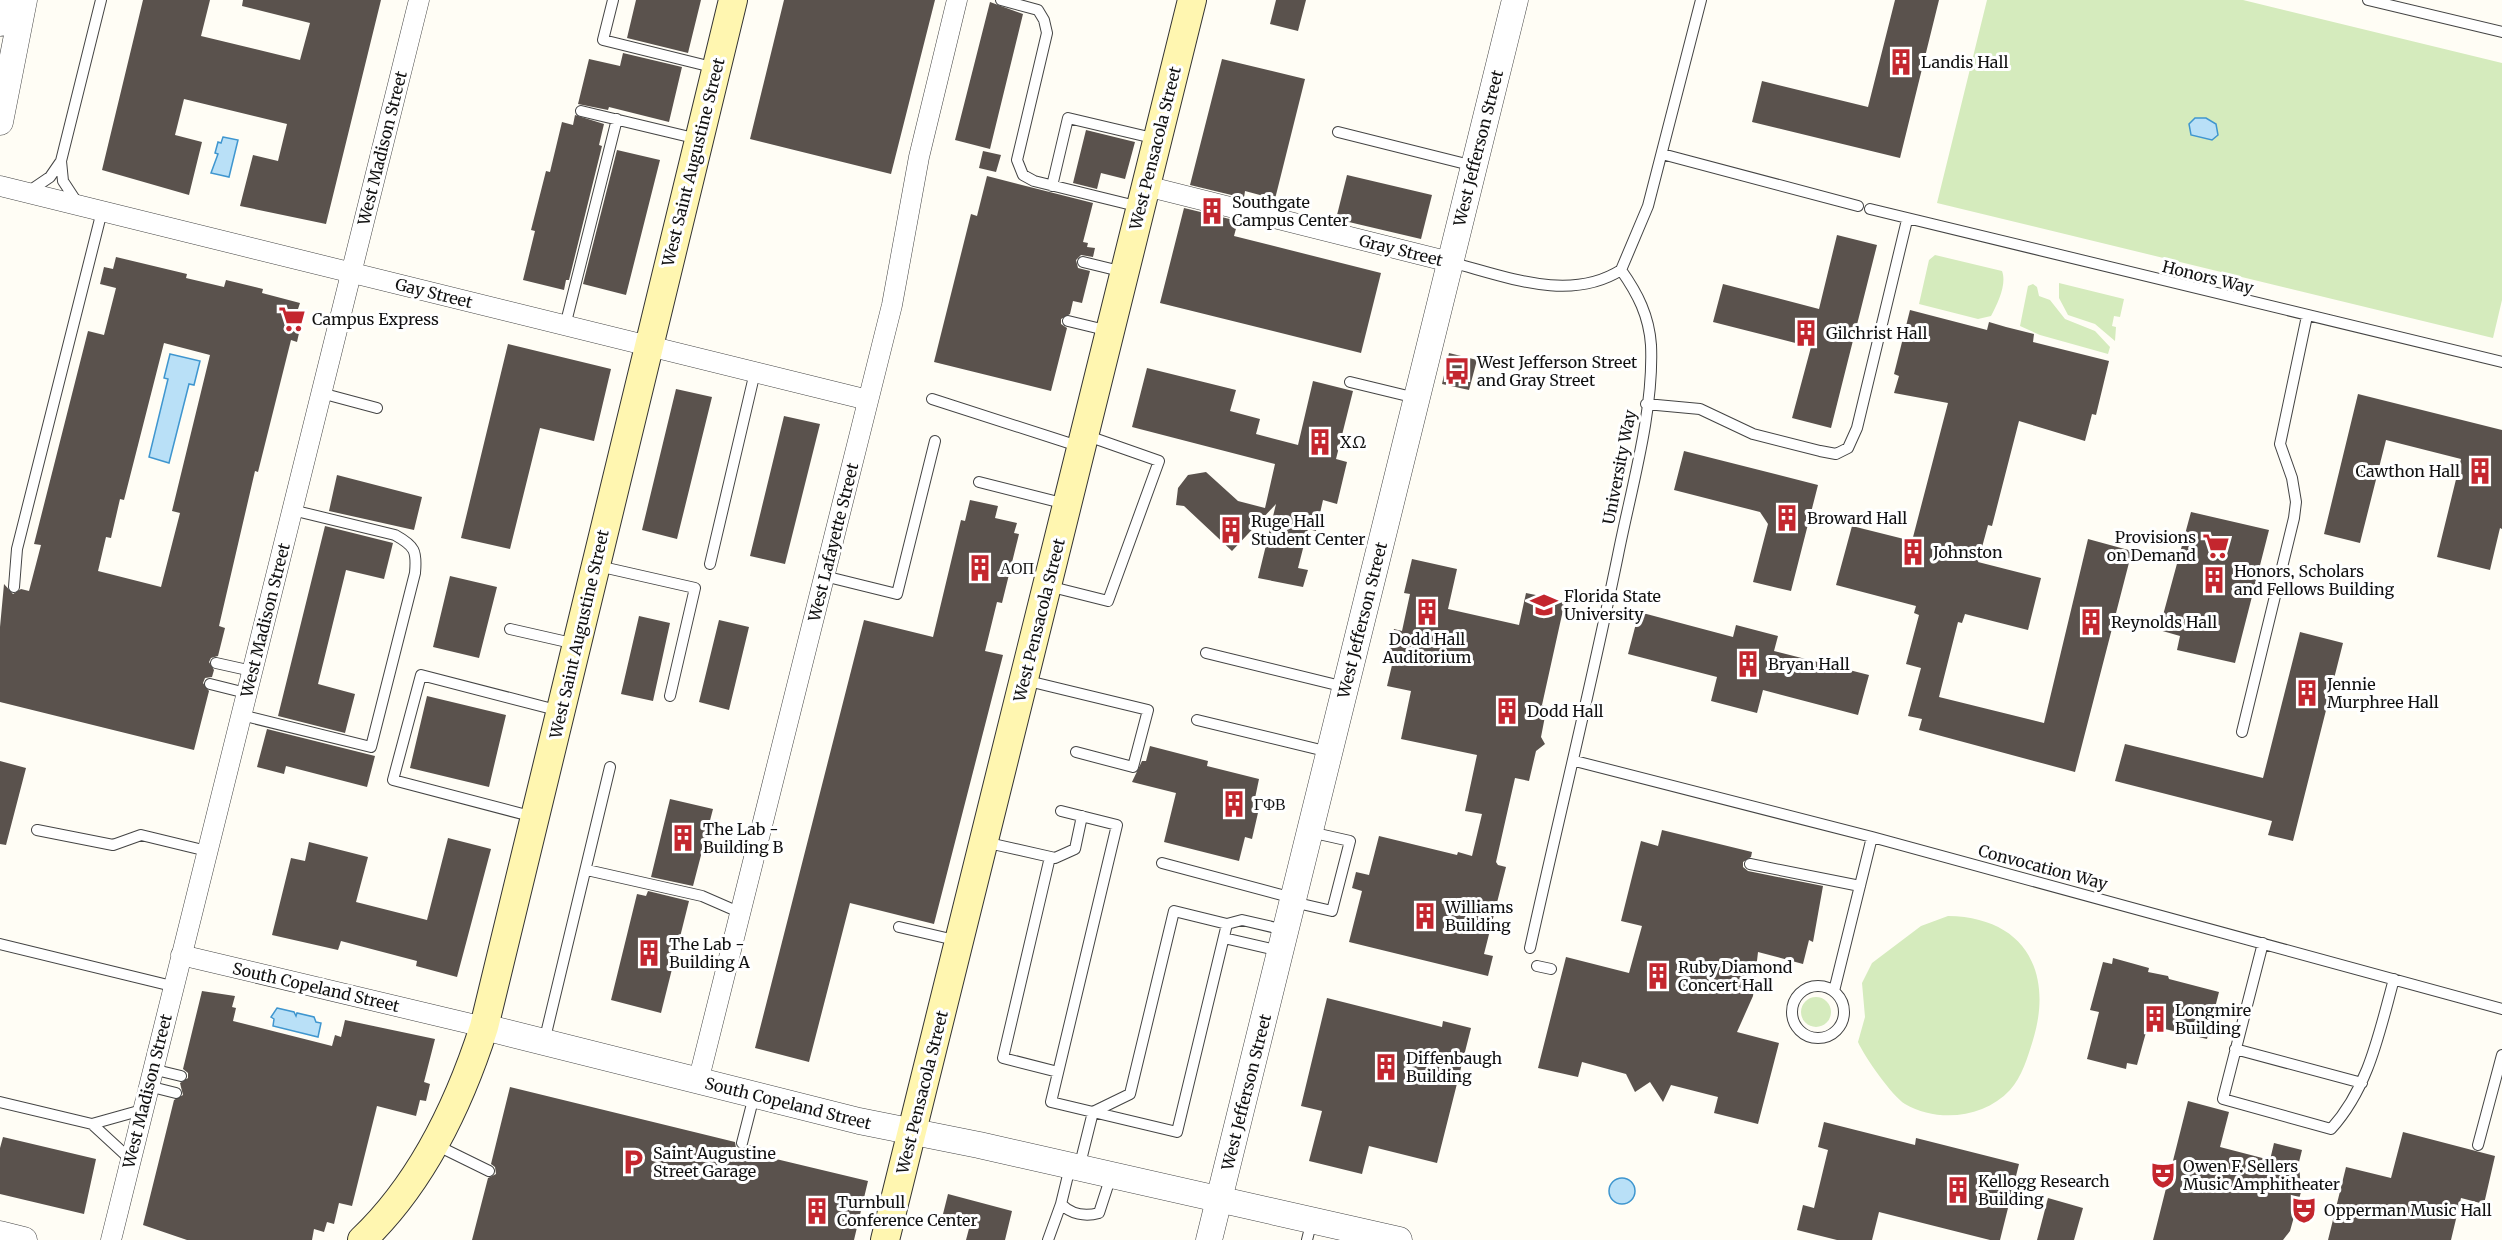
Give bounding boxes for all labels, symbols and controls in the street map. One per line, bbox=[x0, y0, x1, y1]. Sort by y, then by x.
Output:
building icon: Landis Hall bbox=[1886, 47, 1916, 77]
place label: Landis Hall bbox=[1921, 52, 2009, 72]
street label: West Saint Augustine Street bbox=[657, 55, 729, 269]
street label: West Pensacola Street bbox=[1125, 64, 1185, 233]
street label: West Jefferson Street bbox=[1449, 67, 1507, 229]
street label: West Madison Street bbox=[353, 68, 411, 228]
place label: Southgate Campus Center bbox=[1232, 192, 1349, 230]
building icon: Southgate Campus Center bbox=[1197, 196, 1227, 226]
street label: Gray Street bbox=[1357, 230, 1446, 270]
street label: Honors Way bbox=[2160, 256, 2256, 298]
street label: Gay Street bbox=[393, 274, 475, 312]
supermarket icon: Campus Express bbox=[277, 304, 307, 334]
place label: Campus Express bbox=[312, 309, 439, 329]
building icon: Gilchrist Hall bbox=[1791, 318, 1821, 348]
place label: Gilchrist Hall bbox=[1826, 323, 1928, 343]
place label: West Jefferson Street and Gray Street bbox=[1476, 352, 1638, 390]
bus stop icon: West Jefferson Street and Gray Street bbox=[1442, 356, 1472, 386]
street label: University Way bbox=[1598, 407, 1640, 526]
building icon: ΧΩ bbox=[1305, 427, 1335, 457]
place label: ΧΩ bbox=[1340, 432, 1367, 452]
building icon: Cawthon Hall bbox=[2465, 456, 2495, 486]
street label: West Lafayette Street bbox=[803, 460, 863, 624]
place label: Cawthon Hall bbox=[2355, 461, 2460, 481]
building icon: Broward Hall bbox=[1772, 503, 1802, 533]
place label: Broward Hall bbox=[1807, 508, 1907, 528]
place label: Ruge Hall Student Center bbox=[1251, 511, 1365, 549]
building icon: Ruge Hall Student Center bbox=[1216, 515, 1246, 545]
street label: West Saint Augustine Street bbox=[545, 527, 613, 741]
place label: Provisions on Demand bbox=[2107, 527, 2196, 565]
supermarket icon: Provisions on Demand bbox=[2201, 531, 2231, 561]
street label: West Pensacola Street bbox=[1009, 536, 1069, 705]
building icon: Johnston bbox=[1898, 537, 1928, 567]
street label: West Jefferson Street bbox=[1333, 539, 1391, 701]
street label: West Madison Street bbox=[236, 540, 294, 700]
place label: Johnston bbox=[1932, 542, 2003, 562]
building icon: ΑΟΠ bbox=[965, 553, 995, 583]
place label: ΑΟΠ bbox=[1000, 558, 1034, 578]
place label: Honors, Scholars and Fellows Building bbox=[2234, 561, 2395, 599]
building icon: Honors, Scholars and Fellows Building bbox=[2199, 565, 2229, 595]
place label: Florida State University bbox=[1564, 586, 1661, 624]
school or university icon: Florida State University bbox=[1529, 590, 1559, 620]
building icon: Dodd Hall Auditorium bbox=[1412, 597, 1442, 627]
building icon: Reynolds Hall bbox=[2076, 607, 2106, 637]
place label: Reynolds Hall bbox=[2111, 612, 2217, 632]
place label: Dodd Hall Auditorium bbox=[1382, 629, 1472, 667]
building icon: Bryan Hall bbox=[1733, 649, 1763, 679]
place label: Bryan Hall bbox=[1768, 654, 1850, 674]
place label: Jennie Murphree Hall bbox=[2326, 674, 2439, 712]
building icon: Jennie Murphree Hall bbox=[2292, 678, 2322, 708]
building icon: Dodd Hall bbox=[1492, 696, 1522, 726]
place label: Dodd Hall bbox=[1527, 701, 1604, 721]
building icon: ΓΦΒ bbox=[1219, 789, 1249, 819]
place label: ΓΦΒ bbox=[1254, 794, 1286, 814]
place label: The Lab - Building B bbox=[703, 819, 784, 857]
building icon: The Lab - Building B bbox=[668, 823, 698, 853]
street label: Convocation Way bbox=[1976, 840, 2111, 894]
place label: Williams Building bbox=[1444, 897, 1514, 935]
building icon: Williams Building bbox=[1410, 901, 1440, 931]
place label: The Lab - Building A bbox=[669, 934, 751, 972]
building icon: The Lab - Building A bbox=[634, 938, 664, 968]
place label: Ruby Diamond Concert Hall bbox=[1678, 957, 1793, 995]
street label: South Copeland Street bbox=[230, 958, 402, 1016]
building icon: Ruby Diamond Concert Hall bbox=[1643, 961, 1673, 991]
place label: Longmire Building bbox=[2175, 1000, 2251, 1038]
building icon: Longmire Building bbox=[2140, 1004, 2170, 1034]
street label: West Pensacola Street bbox=[892, 1008, 952, 1177]
street label: West Madison Street bbox=[118, 1011, 176, 1171]
street label: West Jefferson Street bbox=[1217, 1011, 1275, 1173]
place label: Diffenbaugh Building bbox=[1406, 1048, 1502, 1086]
building icon: Diffenbaugh Building bbox=[1371, 1052, 1401, 1082]
street label: South Copeland Street bbox=[703, 1073, 874, 1134]
place label: Saint Augustine Street Garage bbox=[653, 1143, 776, 1181]
parking icon: Saint Augustine Street Garage bbox=[618, 1147, 648, 1177]
place label: Owen F. Sellers Music Amphitheater bbox=[2183, 1156, 2340, 1194]
theatre icon: Owen F. Sellers Music Amphitheater bbox=[2148, 1160, 2178, 1190]
place label: Kellogg Research Building bbox=[1978, 1171, 2110, 1209]
building icon: Kellogg Research Building bbox=[1943, 1175, 1973, 1205]
place label: Turnbull Conference Center bbox=[837, 1192, 978, 1230]
theatre icon: Opperman Music Hall bbox=[2289, 1195, 2319, 1225]
building icon: Turnbull Conference Center bbox=[802, 1196, 832, 1226]
place label: Opperman Music Hall bbox=[2324, 1200, 2492, 1220]

